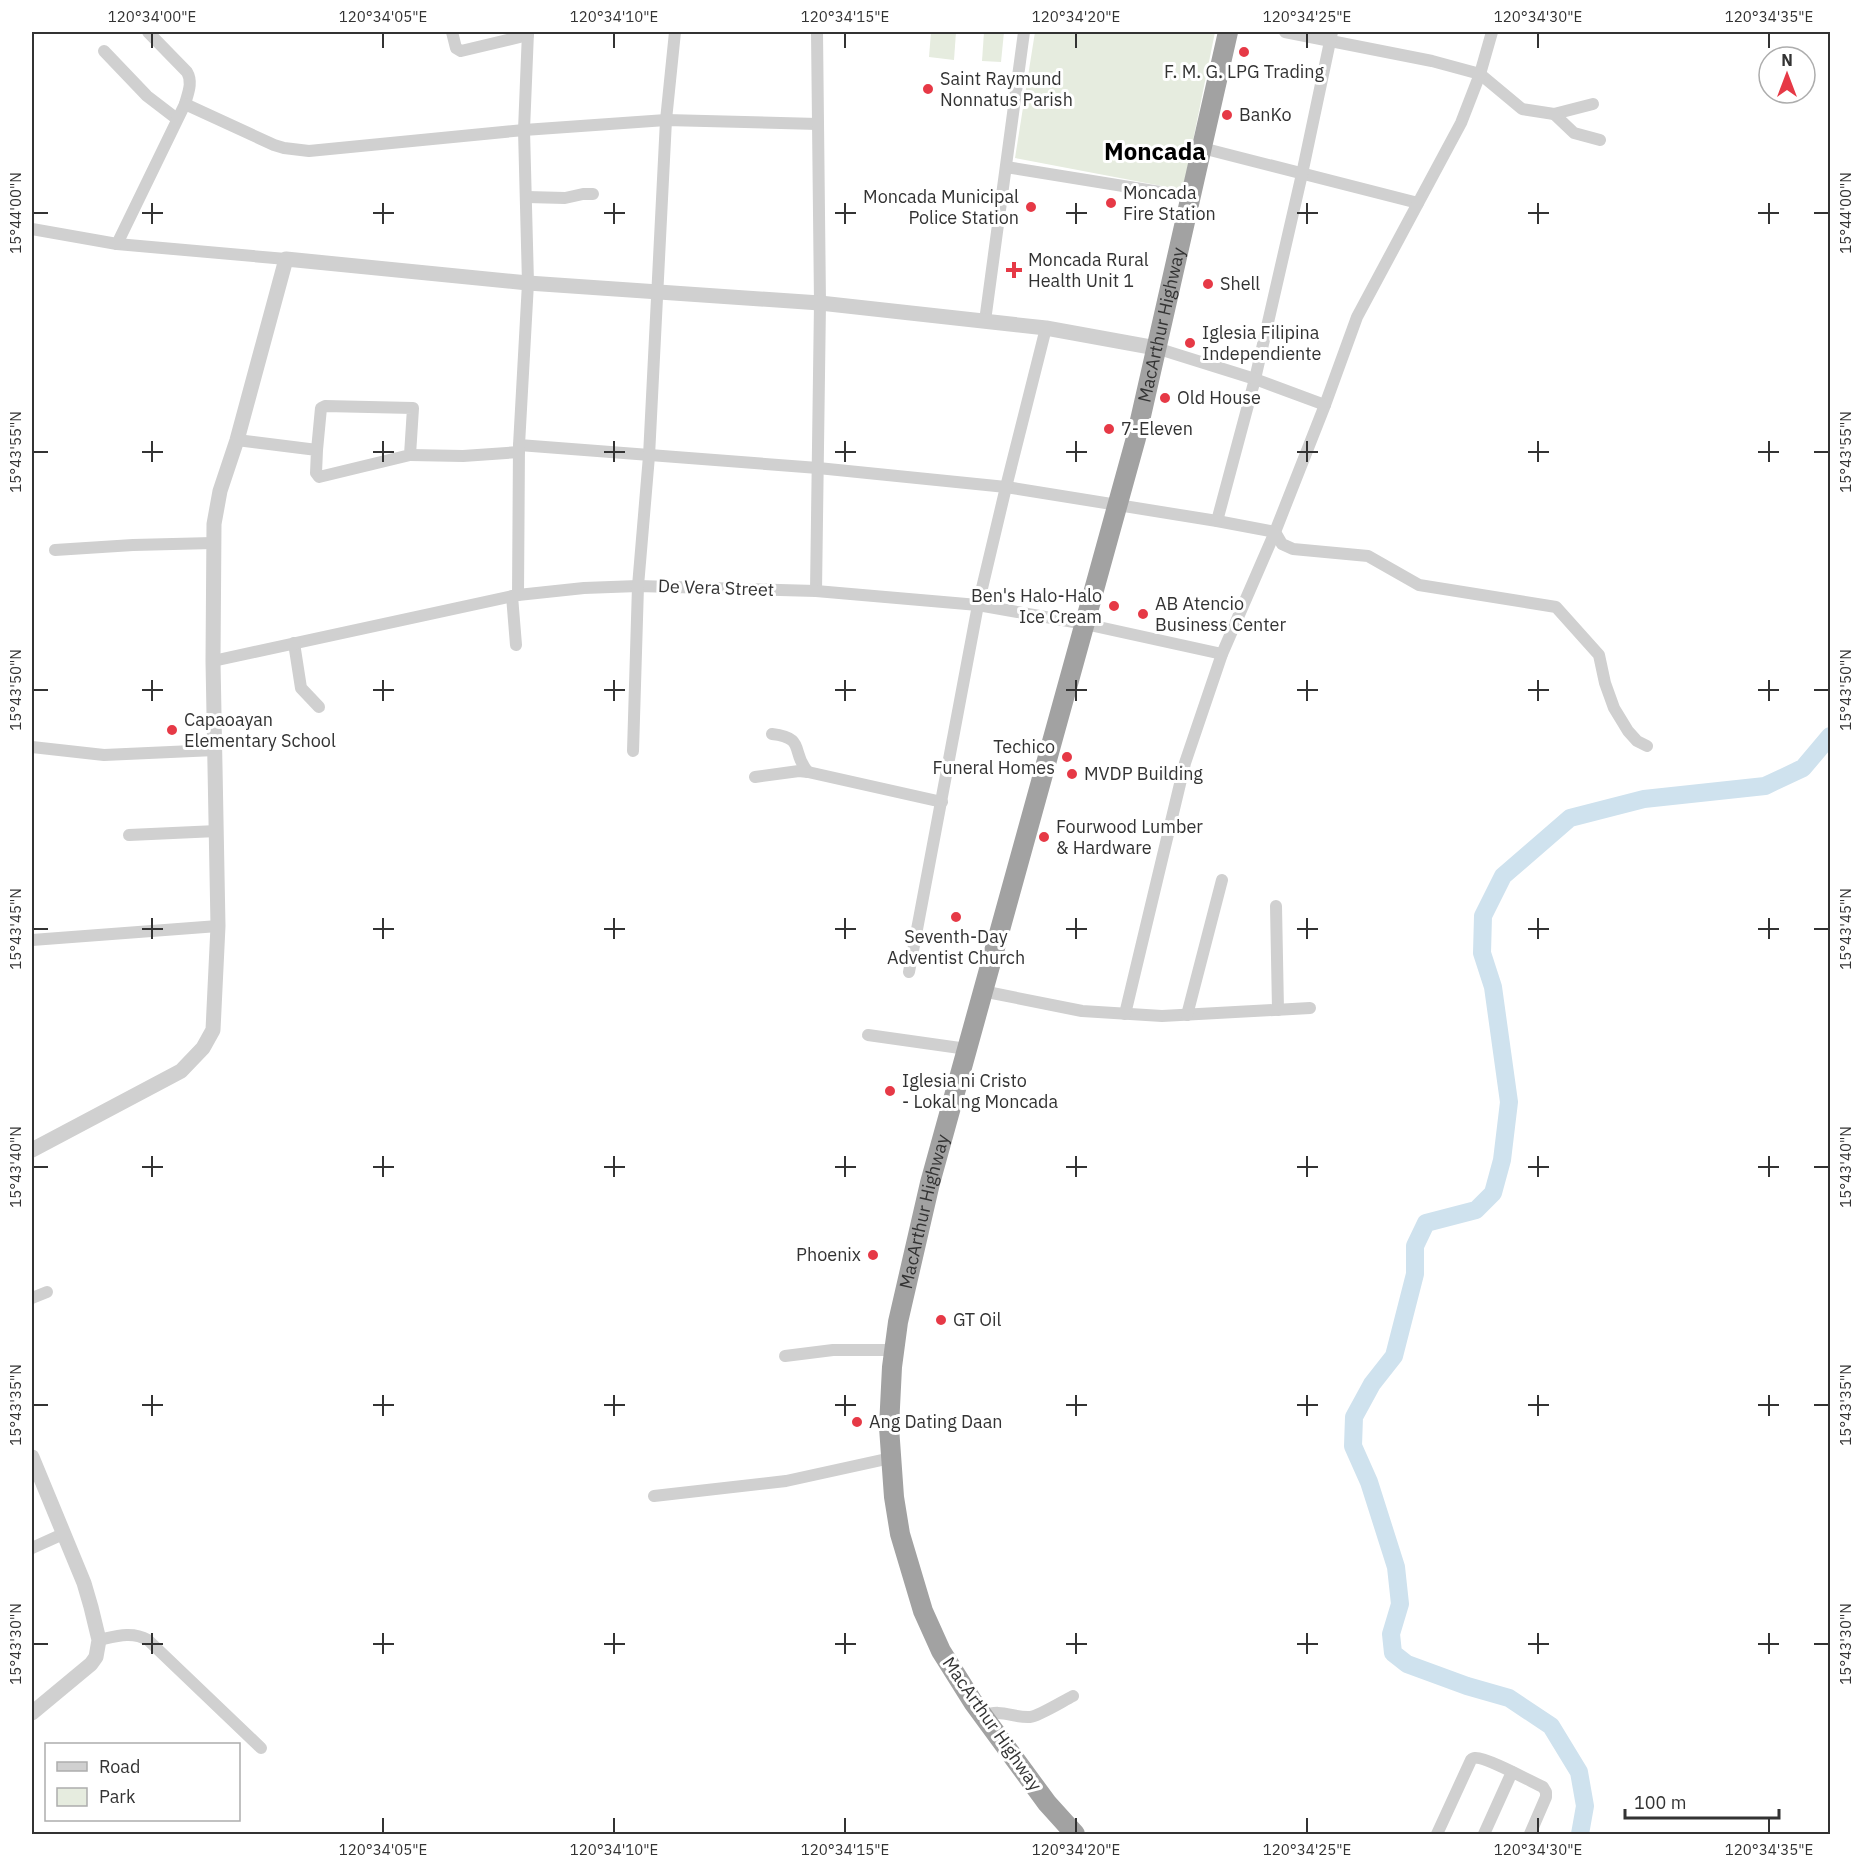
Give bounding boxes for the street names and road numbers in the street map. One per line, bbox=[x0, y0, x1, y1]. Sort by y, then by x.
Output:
street label: MacArthur Highway bbox=[1132, 245, 1190, 405]
street label: De Vera Street bbox=[658, 574, 775, 601]
street label: MacArthur Highway bbox=[894, 1132, 954, 1291]
street label: MacArthur Highway bbox=[938, 1652, 1047, 1795]

